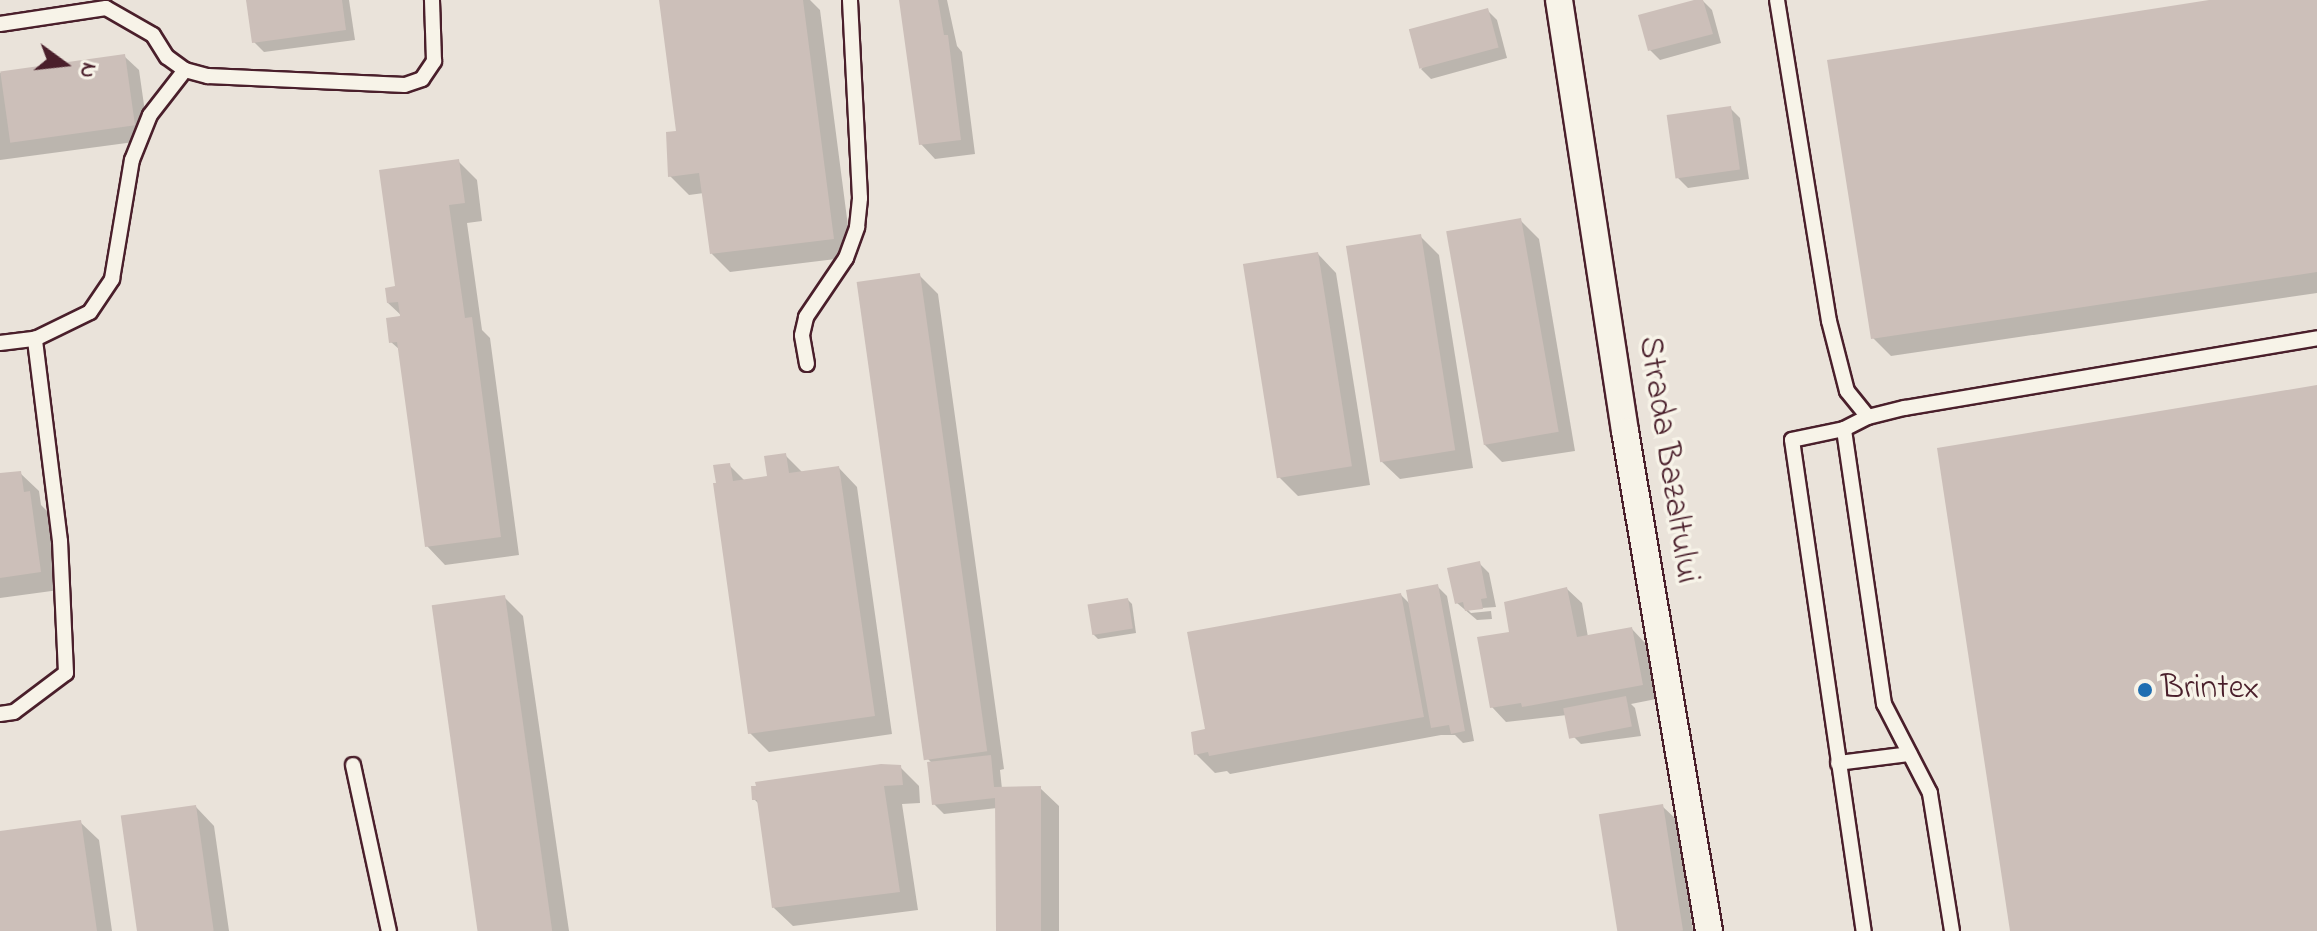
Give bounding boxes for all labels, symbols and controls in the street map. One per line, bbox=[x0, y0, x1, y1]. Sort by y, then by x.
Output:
north arrow bbox=[24, 24, 104, 104]
text: N bbox=[70, 59, 105, 82]
street label: Strada Bazaltului bbox=[1627, 334, 1707, 586]
place label: Brintex bbox=[2161, 670, 2259, 710]
marker: Brintex bbox=[2136, 681, 2154, 699]

